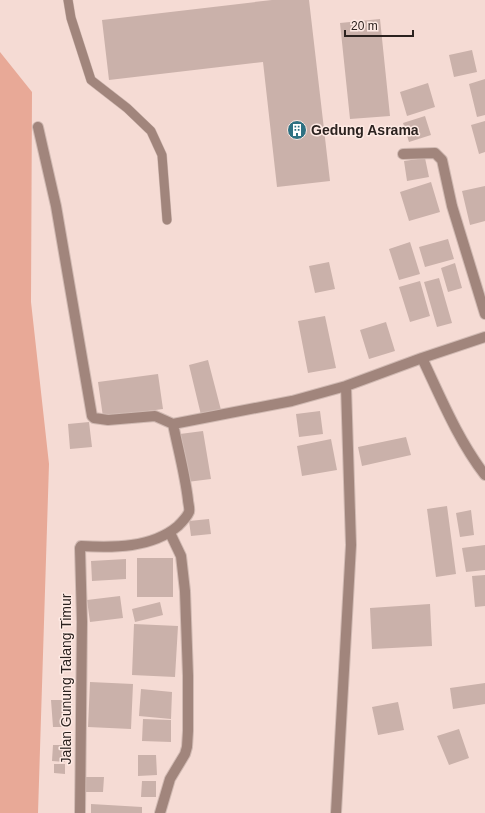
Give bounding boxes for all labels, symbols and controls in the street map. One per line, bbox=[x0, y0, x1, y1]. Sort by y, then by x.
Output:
scale bar bbox=[345, 12, 413, 38]
text: 20 m bbox=[351, 19, 378, 33]
building icon: Gedung Asrama bbox=[286, 119, 308, 141]
place label: Gedung Asrama bbox=[311, 122, 419, 138]
street label: Jalan Gunung Talang Timur bbox=[58, 593, 74, 764]

